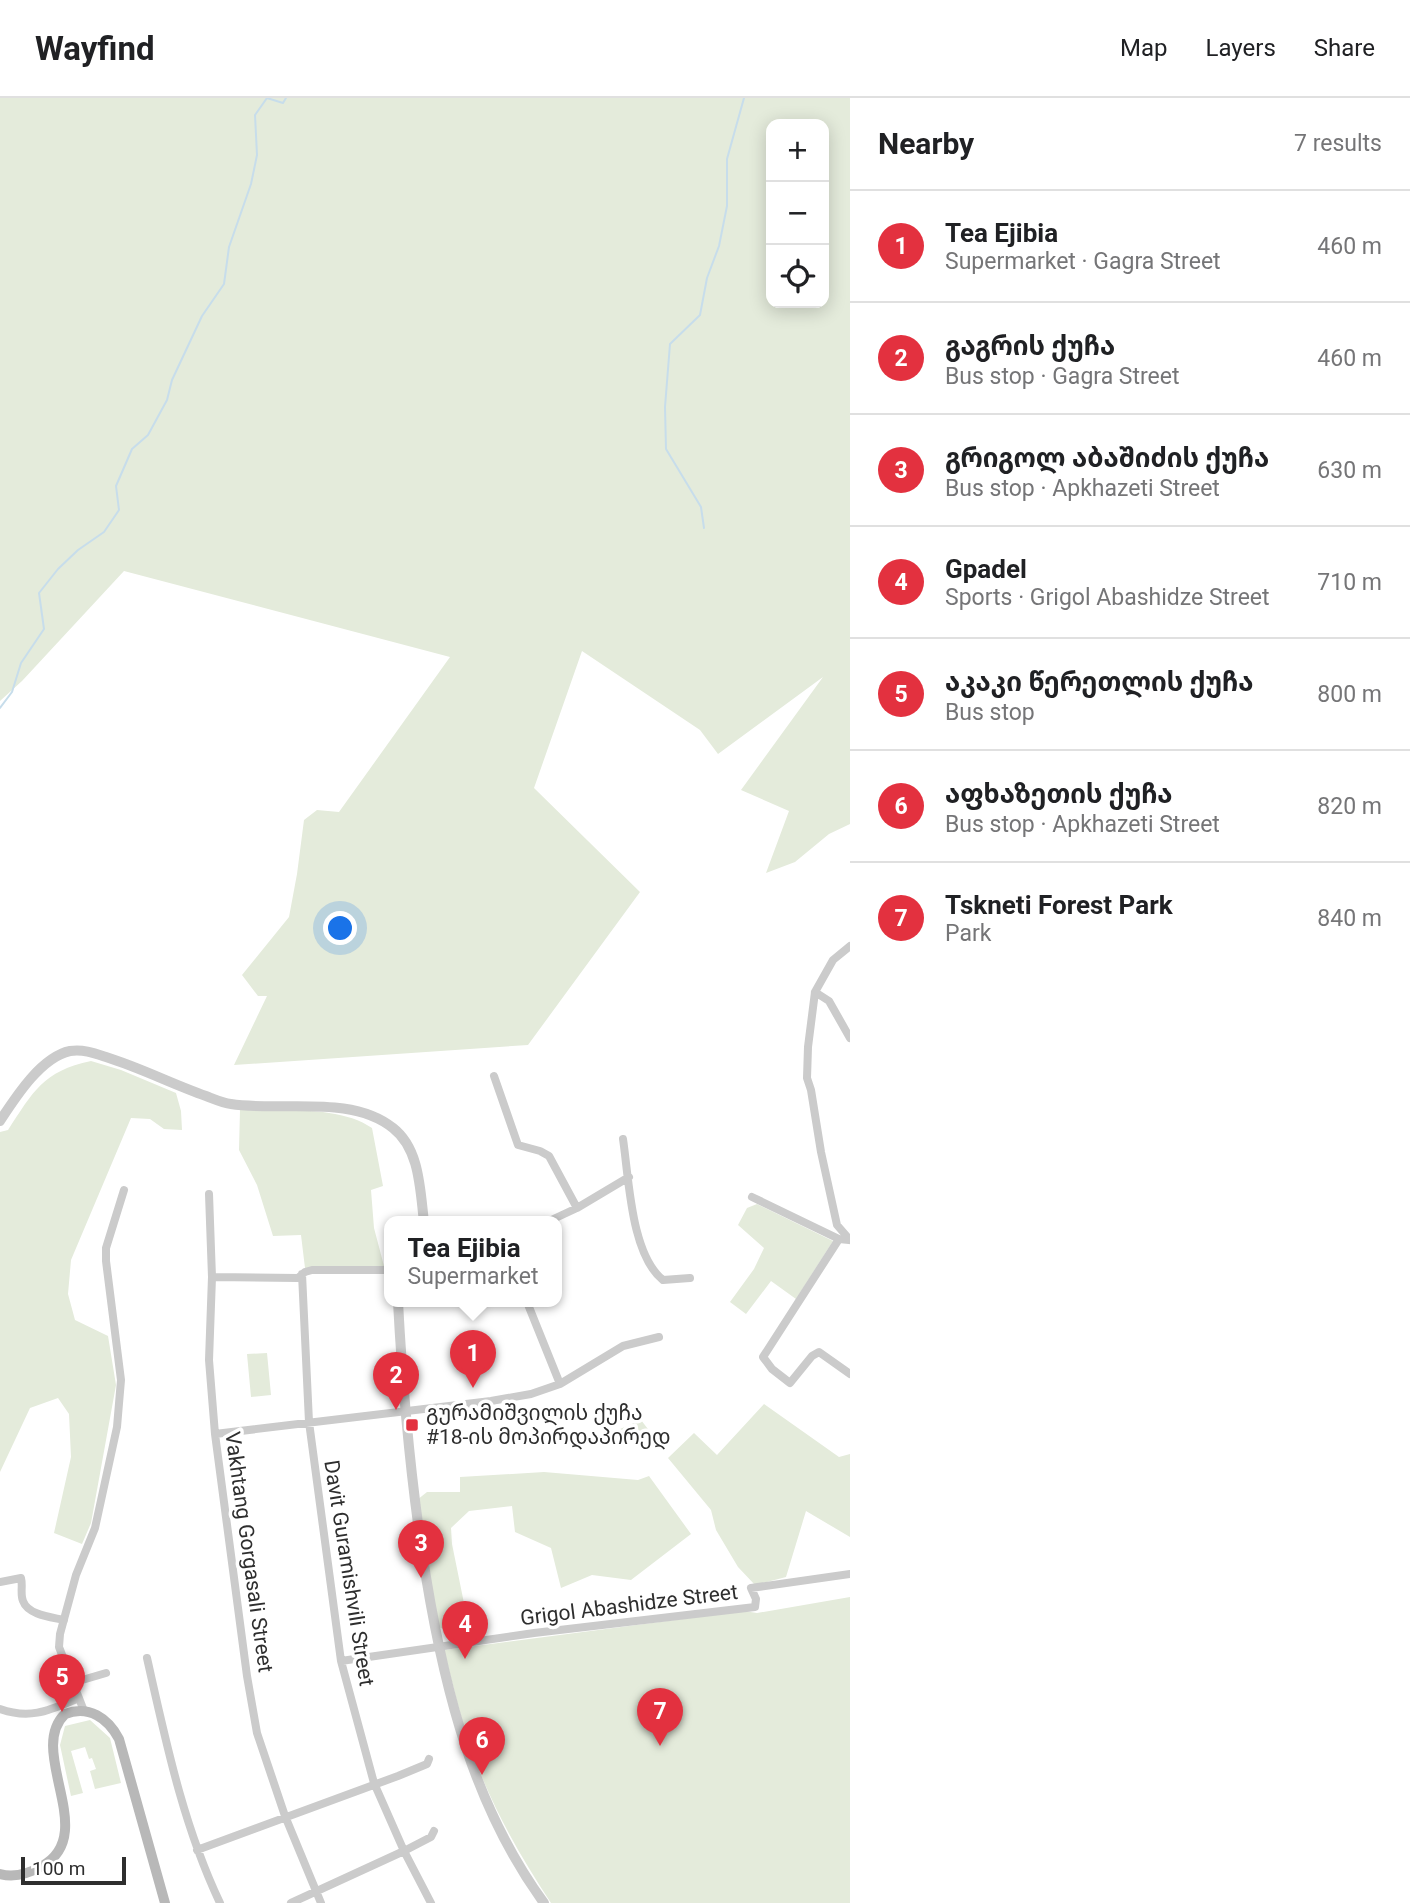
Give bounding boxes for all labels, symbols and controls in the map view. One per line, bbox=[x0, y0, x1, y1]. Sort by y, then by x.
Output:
text: Wayfind bbox=[35, 29, 155, 68]
text: Map bbox=[1120, 34, 1168, 62]
text: Layers bbox=[1206, 34, 1276, 62]
text: Share bbox=[1314, 34, 1375, 62]
map controls bbox=[766, 119, 829, 308]
button: + bbox=[766, 119, 829, 182]
text: Nearby bbox=[878, 126, 974, 161]
text: 7 results bbox=[1294, 130, 1382, 157]
button: − bbox=[766, 182, 829, 245]
text: Tea Ejibia bbox=[945, 218, 1058, 248]
text: 1 bbox=[894, 233, 908, 260]
text: 460 m bbox=[1317, 233, 1382, 260]
button: locate bbox=[766, 245, 829, 308]
text: Supermarket · Gagra Street bbox=[945, 248, 1221, 275]
text: გაგრის ქუჩა bbox=[945, 331, 1115, 361]
text: 2 bbox=[894, 345, 908, 372]
text: 460 m bbox=[1317, 345, 1382, 372]
text: Bus stop · Gagra Street bbox=[945, 363, 1180, 390]
text: გრიგოლ აბაშიძის ქუჩა bbox=[945, 443, 1269, 473]
text: 3 bbox=[894, 457, 908, 484]
text: 630 m bbox=[1317, 457, 1382, 484]
text: Bus stop · Apkhazeti Street bbox=[945, 475, 1220, 502]
text: Gpadel bbox=[945, 554, 1027, 584]
text: 4 bbox=[894, 569, 908, 596]
text: 710 m bbox=[1317, 569, 1382, 596]
text: Sports · Grigol Abashidze Street bbox=[945, 584, 1270, 611]
text: აკაკი წერეთლის ქუჩა bbox=[945, 667, 1253, 697]
text: 5 bbox=[894, 681, 908, 708]
text: 800 m bbox=[1317, 681, 1382, 708]
text: Bus stop bbox=[945, 699, 1035, 726]
text: აფხაზეთის ქუჩა bbox=[945, 779, 1173, 809]
text: 6 bbox=[894, 793, 908, 820]
text: 820 m bbox=[1317, 793, 1382, 820]
text: Bus stop · Apkhazeti Street bbox=[945, 811, 1220, 838]
text: Tskneti Forest Park bbox=[945, 890, 1173, 920]
text: 7 bbox=[894, 905, 908, 932]
text: 840 m bbox=[1317, 905, 1382, 932]
your location bbox=[323, 911, 357, 945]
text: Park bbox=[945, 920, 991, 947]
popup bbox=[384, 1216, 562, 1307]
text: Tea Ejibia bbox=[408, 1233, 521, 1263]
text: Supermarket bbox=[408, 1263, 538, 1290]
pin: 1 bbox=[450, 1330, 496, 1388]
pin: 2 bbox=[373, 1352, 419, 1410]
place label: გურამიშვილის ქუჩა #18-ის მოპირდაპირედ bbox=[426, 1401, 671, 1450]
marker: გურამიშვილის ქუჩა #18-ის მოპირდაპირედ bbox=[404, 1417, 420, 1433]
street label: Vakhtang Gorgasali Street bbox=[220, 1430, 278, 1674]
street label: Davit Guramishvili Street bbox=[319, 1458, 379, 1688]
pin: 3 bbox=[398, 1520, 444, 1578]
street label: Grigol Abashidze Street bbox=[519, 1580, 739, 1630]
pin: 4 bbox=[442, 1601, 488, 1659]
pin: 5 bbox=[39, 1654, 85, 1712]
pin: 7 bbox=[637, 1688, 683, 1746]
pin: 6 bbox=[459, 1717, 505, 1775]
scale bar bbox=[21, 1854, 126, 1886]
text: 100 m bbox=[32, 1857, 85, 1880]

